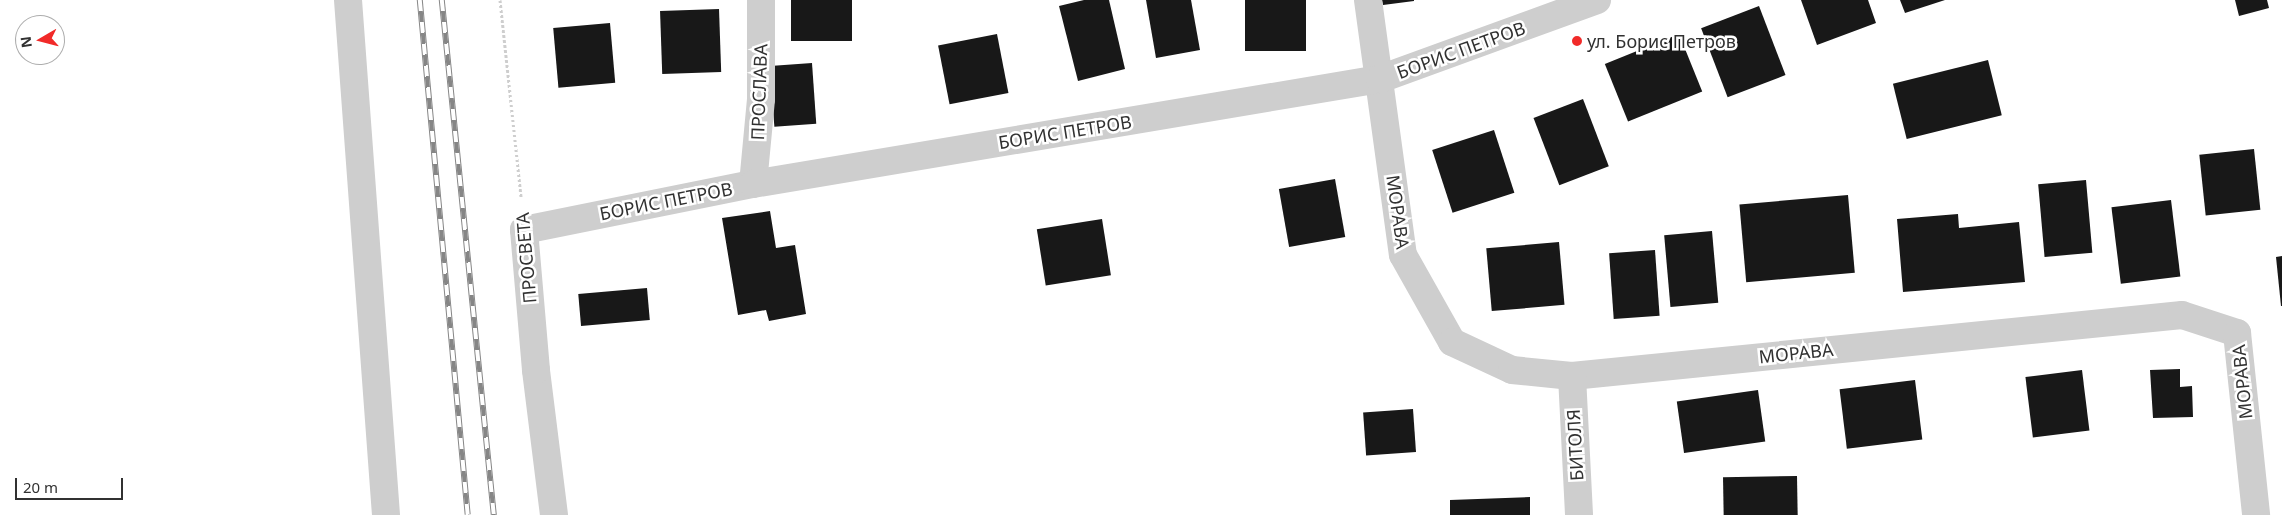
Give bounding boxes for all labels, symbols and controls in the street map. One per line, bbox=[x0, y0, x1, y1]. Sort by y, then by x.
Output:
north arrow bbox=[15, 15, 65, 65]
street label: БОРИС ПЕТРОВ bbox=[1394, 17, 1528, 83]
place label: ул. Борис Петров bbox=[1587, 30, 1736, 52]
text: N bbox=[15, 35, 36, 49]
marker: ул. Борис Петров bbox=[1571, 35, 1583, 47]
street label: ПРОСЛАВА bbox=[747, 43, 771, 141]
street label: БОРИС ПЕТРОВ bbox=[997, 111, 1133, 153]
street label: МОРАВА bbox=[1382, 174, 1414, 250]
street label: БОРИС ПЕТРОВ bbox=[598, 178, 734, 224]
street label: ПРОСВЕТА bbox=[511, 212, 541, 304]
street label: МОРАВА bbox=[1758, 338, 1834, 368]
street label: МОРАВА bbox=[2227, 344, 2257, 420]
street label: БИТОЛЯ bbox=[1562, 409, 1588, 481]
scale bar bbox=[18, 468, 125, 500]
text: 20 m bbox=[23, 477, 58, 497]

